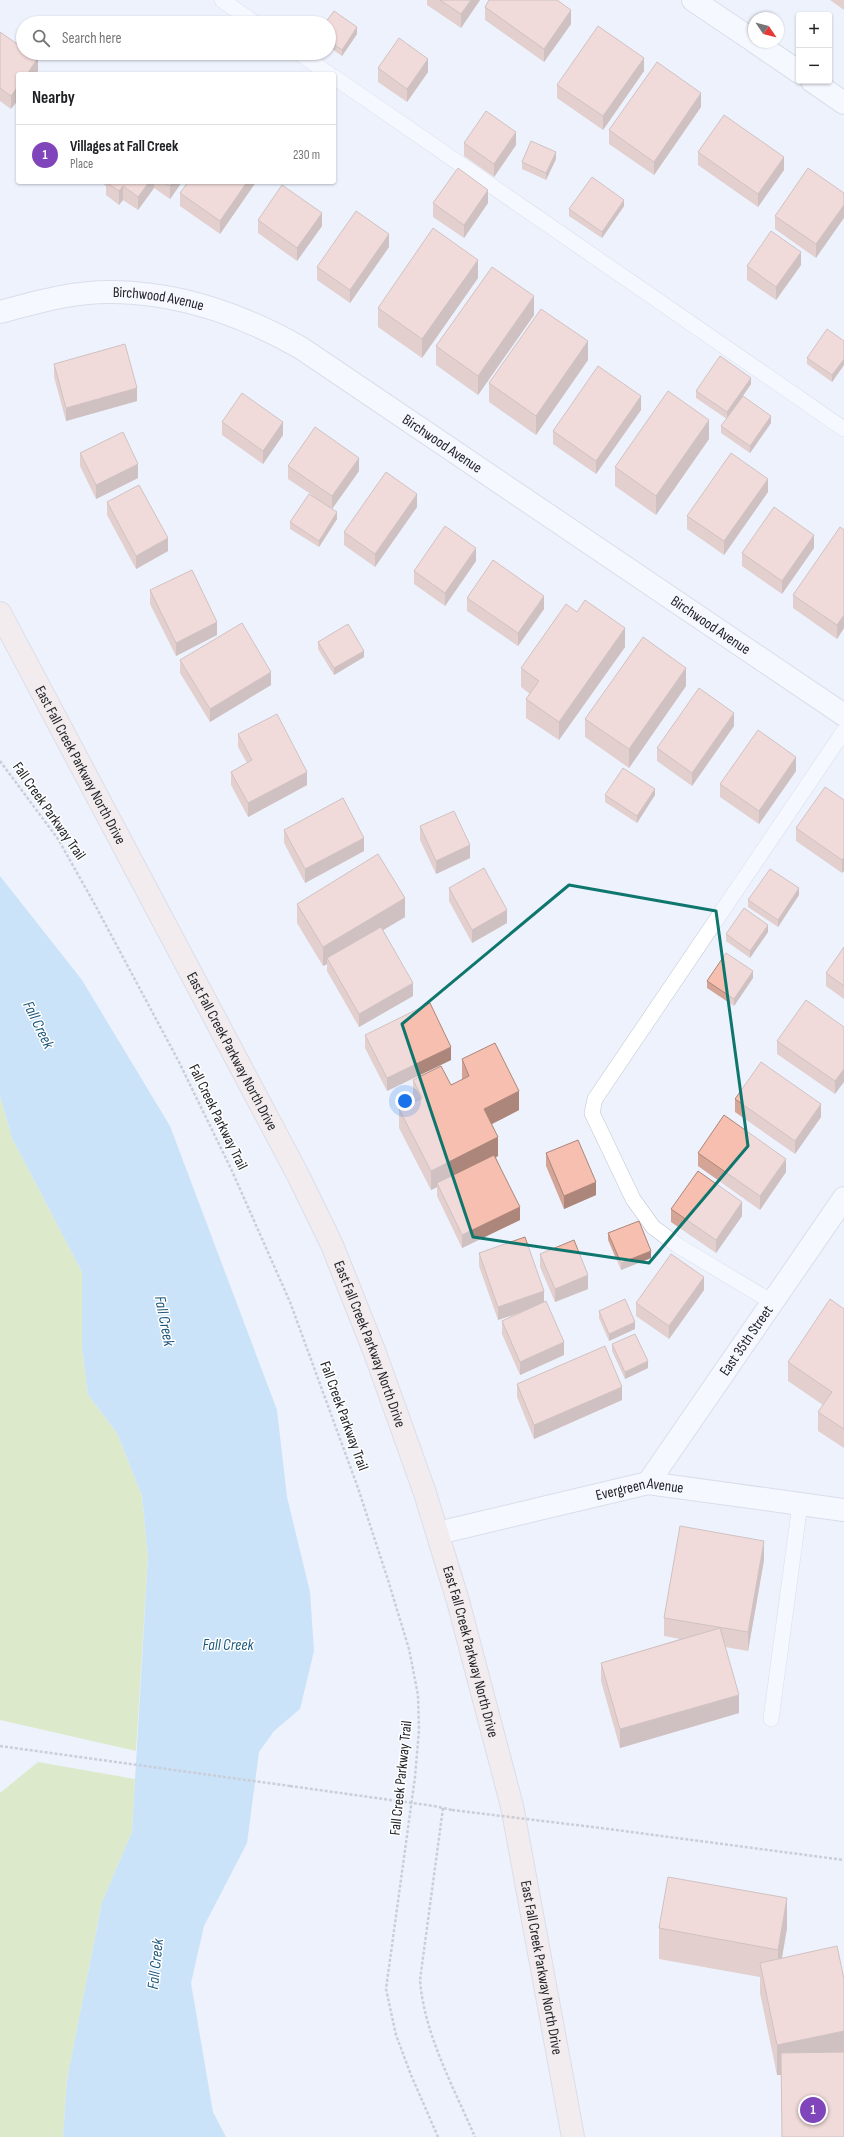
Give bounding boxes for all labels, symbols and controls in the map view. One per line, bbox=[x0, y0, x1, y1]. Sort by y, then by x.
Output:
north arrow bbox=[748, 12, 784, 48]
map controls bbox=[796, 12, 832, 84]
button: + bbox=[796, 12, 832, 48]
search box bbox=[16, 16, 336, 60]
icon: search bbox=[30, 27, 52, 49]
text: Search here bbox=[62, 29, 122, 48]
button: − bbox=[796, 48, 832, 84]
text: Nearby bbox=[32, 88, 75, 108]
text: Villages at Fall Creek bbox=[70, 137, 178, 156]
text: 1 bbox=[42, 147, 48, 163]
text: 230 m bbox=[293, 147, 320, 163]
text: Place bbox=[70, 156, 93, 172]
street label: Birchwood Avenue bbox=[113, 282, 206, 315]
street label: Birchwood Avenue bbox=[399, 410, 486, 477]
street label: Birchwood Avenue bbox=[667, 591, 754, 659]
street label: East Fall Creek Parkway North Drive bbox=[31, 682, 130, 848]
street label: Fall Creek Parkway Trail bbox=[8, 758, 90, 864]
street label: East Fall Creek Parkway North Drive bbox=[183, 969, 282, 1134]
water label: Fall Creek bbox=[18, 998, 58, 1053]
street label: Fall Creek Parkway Trail bbox=[184, 1061, 252, 1173]
your location bbox=[395, 1091, 415, 1111]
street label: East Fall Creek Parkway North Drive bbox=[330, 1258, 410, 1430]
water label: Fall Creek bbox=[150, 1294, 178, 1349]
street label: East 35th Street bbox=[715, 1301, 777, 1379]
street label: Fall Creek Parkway Trail bbox=[315, 1359, 373, 1473]
street label: Evergreen Avenue bbox=[594, 1473, 685, 1505]
street label: East Fall Creek Parkway North Drive bbox=[438, 1564, 503, 1739]
water label: Fall Creek bbox=[203, 1636, 254, 1655]
street label: Fall Creek Parkway Trail bbox=[386, 1720, 416, 1836]
street label: East Fall Creek Parkway North Drive bbox=[516, 1879, 567, 2056]
water label: Fall Creek bbox=[144, 1937, 168, 1990]
pin: 1 bbox=[800, 2095, 826, 2125]

